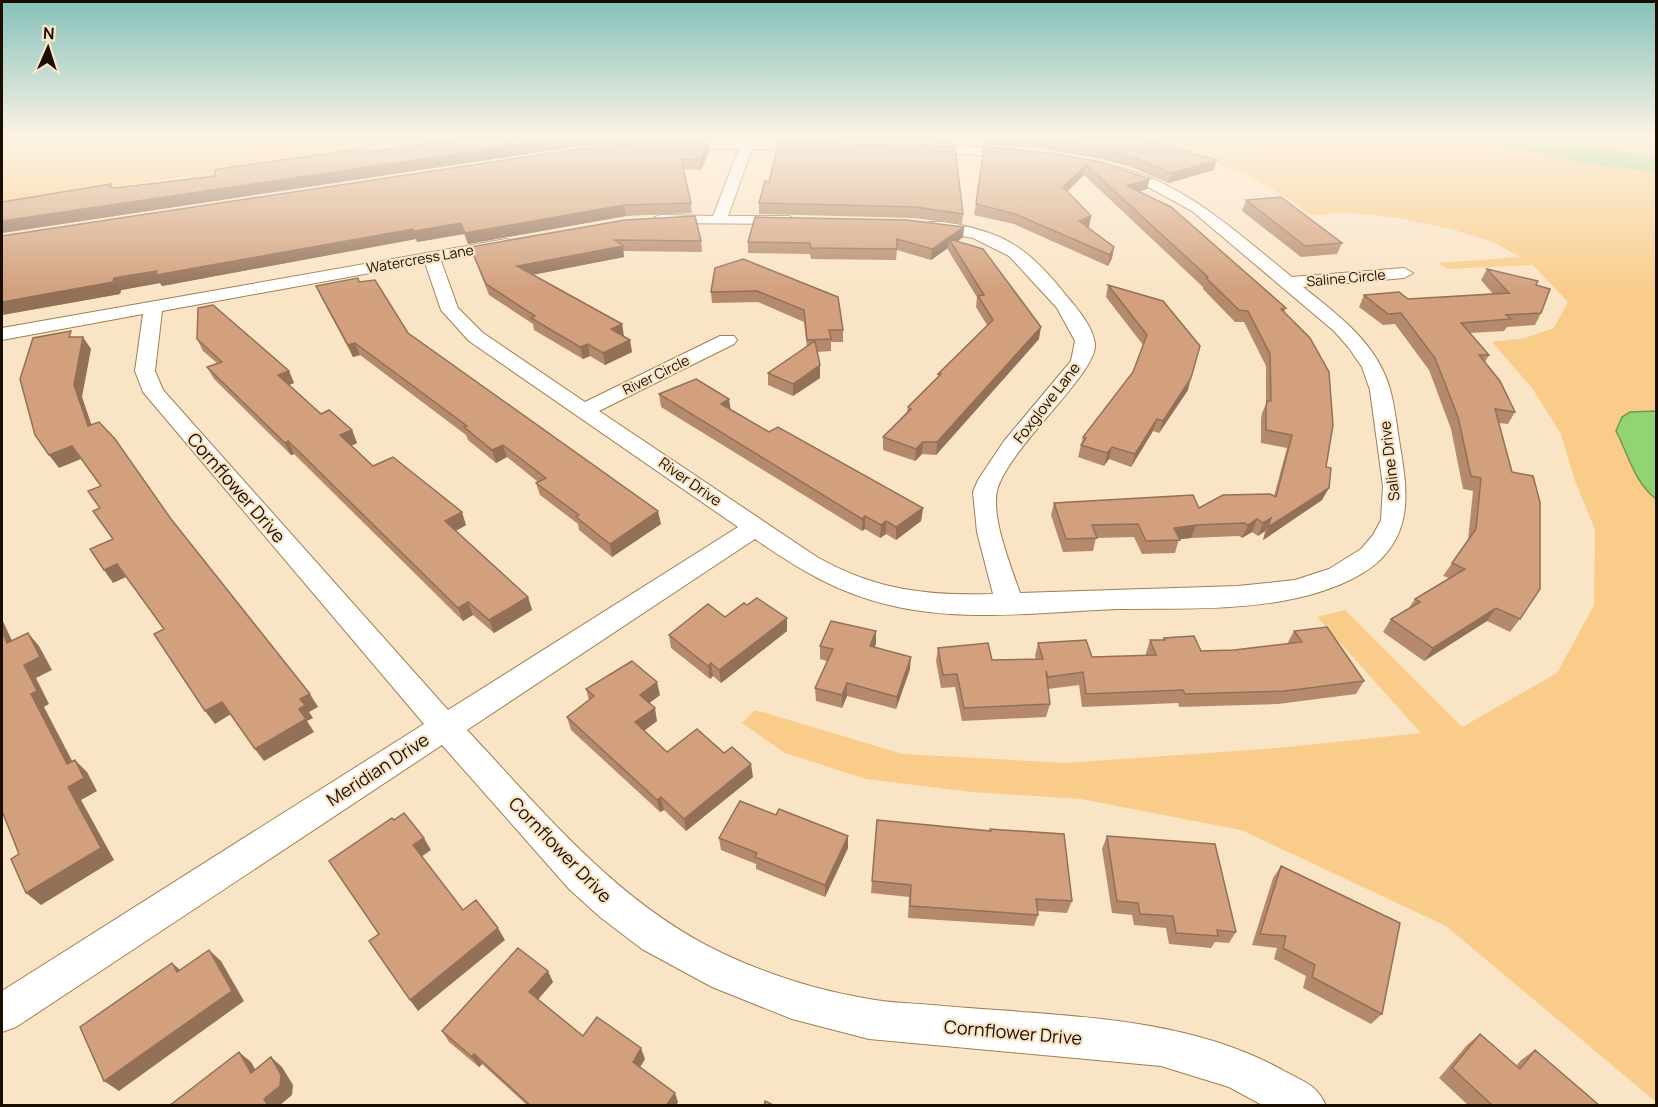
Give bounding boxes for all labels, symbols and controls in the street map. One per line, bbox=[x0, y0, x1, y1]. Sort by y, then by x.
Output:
north arrow bbox=[18, 18, 78, 78]
text: N bbox=[42, 22, 55, 44]
street label: Watercress Lane bbox=[365, 240, 475, 277]
street label: Saline Circle bbox=[1306, 265, 1386, 290]
street label: River Circle bbox=[619, 350, 692, 399]
street label: Foxglove Lane bbox=[1008, 358, 1085, 448]
street label: Saline Drive bbox=[1374, 420, 1405, 502]
street label: Cornflower Drive bbox=[182, 427, 291, 547]
street label: River Drive bbox=[655, 452, 726, 511]
street label: Meridian Drive bbox=[322, 727, 433, 811]
street label: Cornflower Drive bbox=[504, 791, 617, 907]
street label: Cornflower Drive bbox=[943, 1014, 1083, 1050]

